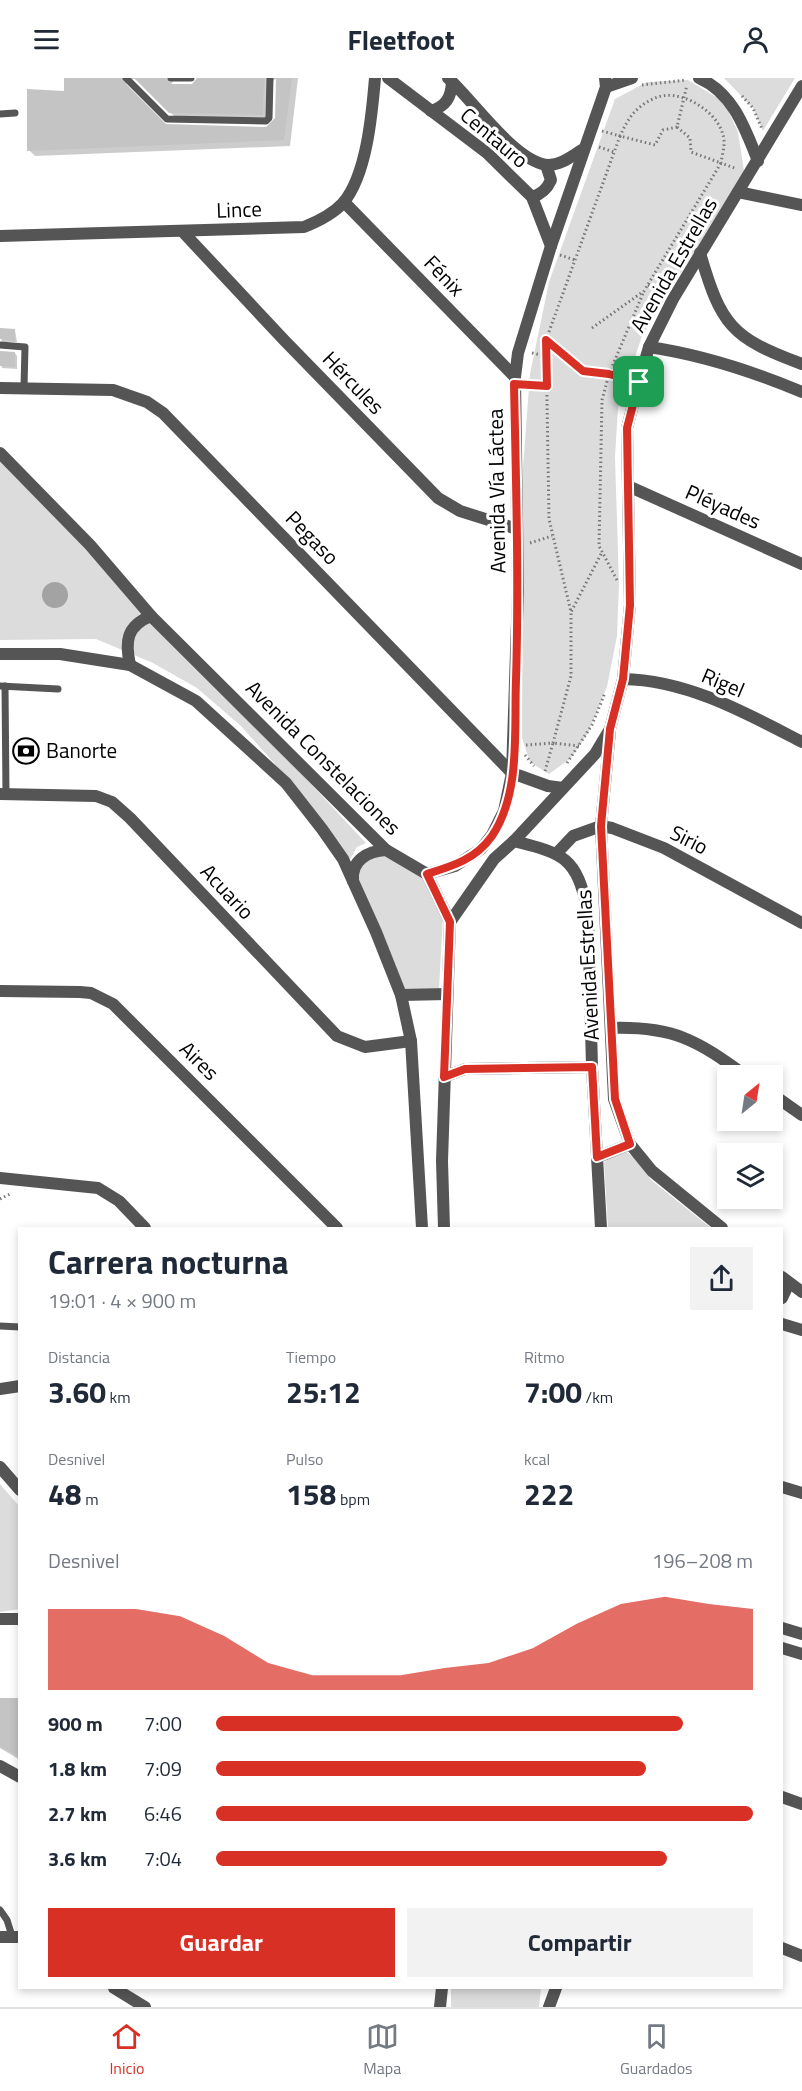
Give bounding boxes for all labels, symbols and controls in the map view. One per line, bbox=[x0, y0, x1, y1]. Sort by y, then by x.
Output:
text: Fleetfoot bbox=[347, 19, 455, 60]
icon: menu bbox=[30, 23, 63, 56]
icon: person bbox=[739, 23, 772, 56]
street label: Centauro bbox=[454, 99, 536, 175]
street label: Avenida Estrellas bbox=[621, 191, 725, 338]
street label: Lince bbox=[216, 192, 262, 226]
street label: Fénix bbox=[417, 247, 473, 304]
street label: Hércules bbox=[315, 343, 392, 421]
pin bbox=[613, 356, 664, 407]
icon: arrive bbox=[622, 365, 655, 398]
street label: Avenida Vía Láctea bbox=[479, 408, 513, 574]
street label: Pléyades bbox=[680, 475, 766, 537]
street label: Pegaso bbox=[279, 503, 347, 572]
street label: Rigel bbox=[697, 659, 750, 705]
street label: Avenida Constelaciones bbox=[239, 672, 409, 842]
place label: Banorte bbox=[46, 734, 117, 766]
bank icon: Banorte bbox=[11, 736, 41, 766]
street label: Sirio bbox=[665, 816, 714, 862]
street label: Acuario bbox=[193, 856, 262, 926]
street label: Avenida Estrellas bbox=[567, 889, 607, 1041]
street label: Aires bbox=[173, 1033, 227, 1087]
north arrow bbox=[717, 1065, 783, 1131]
map controls bbox=[717, 1065, 783, 1209]
button: layers bbox=[717, 1143, 783, 1209]
text: Carrera nocturna bbox=[48, 1237, 289, 1287]
button: share bbox=[690, 1247, 753, 1310]
text: 19:01 · 4 × 900 m bbox=[48, 1285, 196, 1316]
text: Distancia bbox=[48, 1345, 110, 1369]
text: Tiempo bbox=[286, 1345, 336, 1369]
text: Ritmo bbox=[524, 1345, 565, 1369]
text: 3.60 bbox=[48, 1369, 106, 1415]
text: 25:12 bbox=[286, 1369, 361, 1415]
text: 7:00 bbox=[524, 1369, 582, 1415]
text: km bbox=[106, 1385, 131, 1409]
text: /km bbox=[582, 1385, 613, 1409]
text: Desnivel bbox=[48, 1447, 105, 1471]
text: Pulso bbox=[286, 1447, 324, 1471]
text: kcal bbox=[524, 1447, 550, 1471]
text: 48 bbox=[48, 1471, 82, 1517]
text: 158 bbox=[286, 1471, 336, 1517]
text: 222 bbox=[524, 1471, 574, 1517]
text: m bbox=[82, 1487, 99, 1511]
text: bpm bbox=[336, 1487, 370, 1511]
text: Desnivel bbox=[48, 1545, 120, 1576]
text: 196–208 m bbox=[652, 1545, 753, 1576]
text: 900 m bbox=[48, 1708, 103, 1739]
text: 7:00 bbox=[144, 1708, 182, 1739]
text: 1.8 km bbox=[48, 1753, 107, 1784]
text: 7:09 bbox=[144, 1753, 182, 1784]
text: 2.7 km bbox=[48, 1798, 107, 1829]
text: 6:46 bbox=[144, 1798, 182, 1829]
text: 3.6 km bbox=[48, 1843, 107, 1874]
text: 7:04 bbox=[144, 1843, 182, 1874]
button: Guardar bbox=[48, 1908, 395, 1977]
button: Compartir bbox=[407, 1908, 753, 1977]
tab: Inicio bbox=[109, 2020, 144, 2080]
tab: Mapa bbox=[363, 2020, 401, 2080]
tab: Guardados bbox=[620, 2020, 693, 2080]

